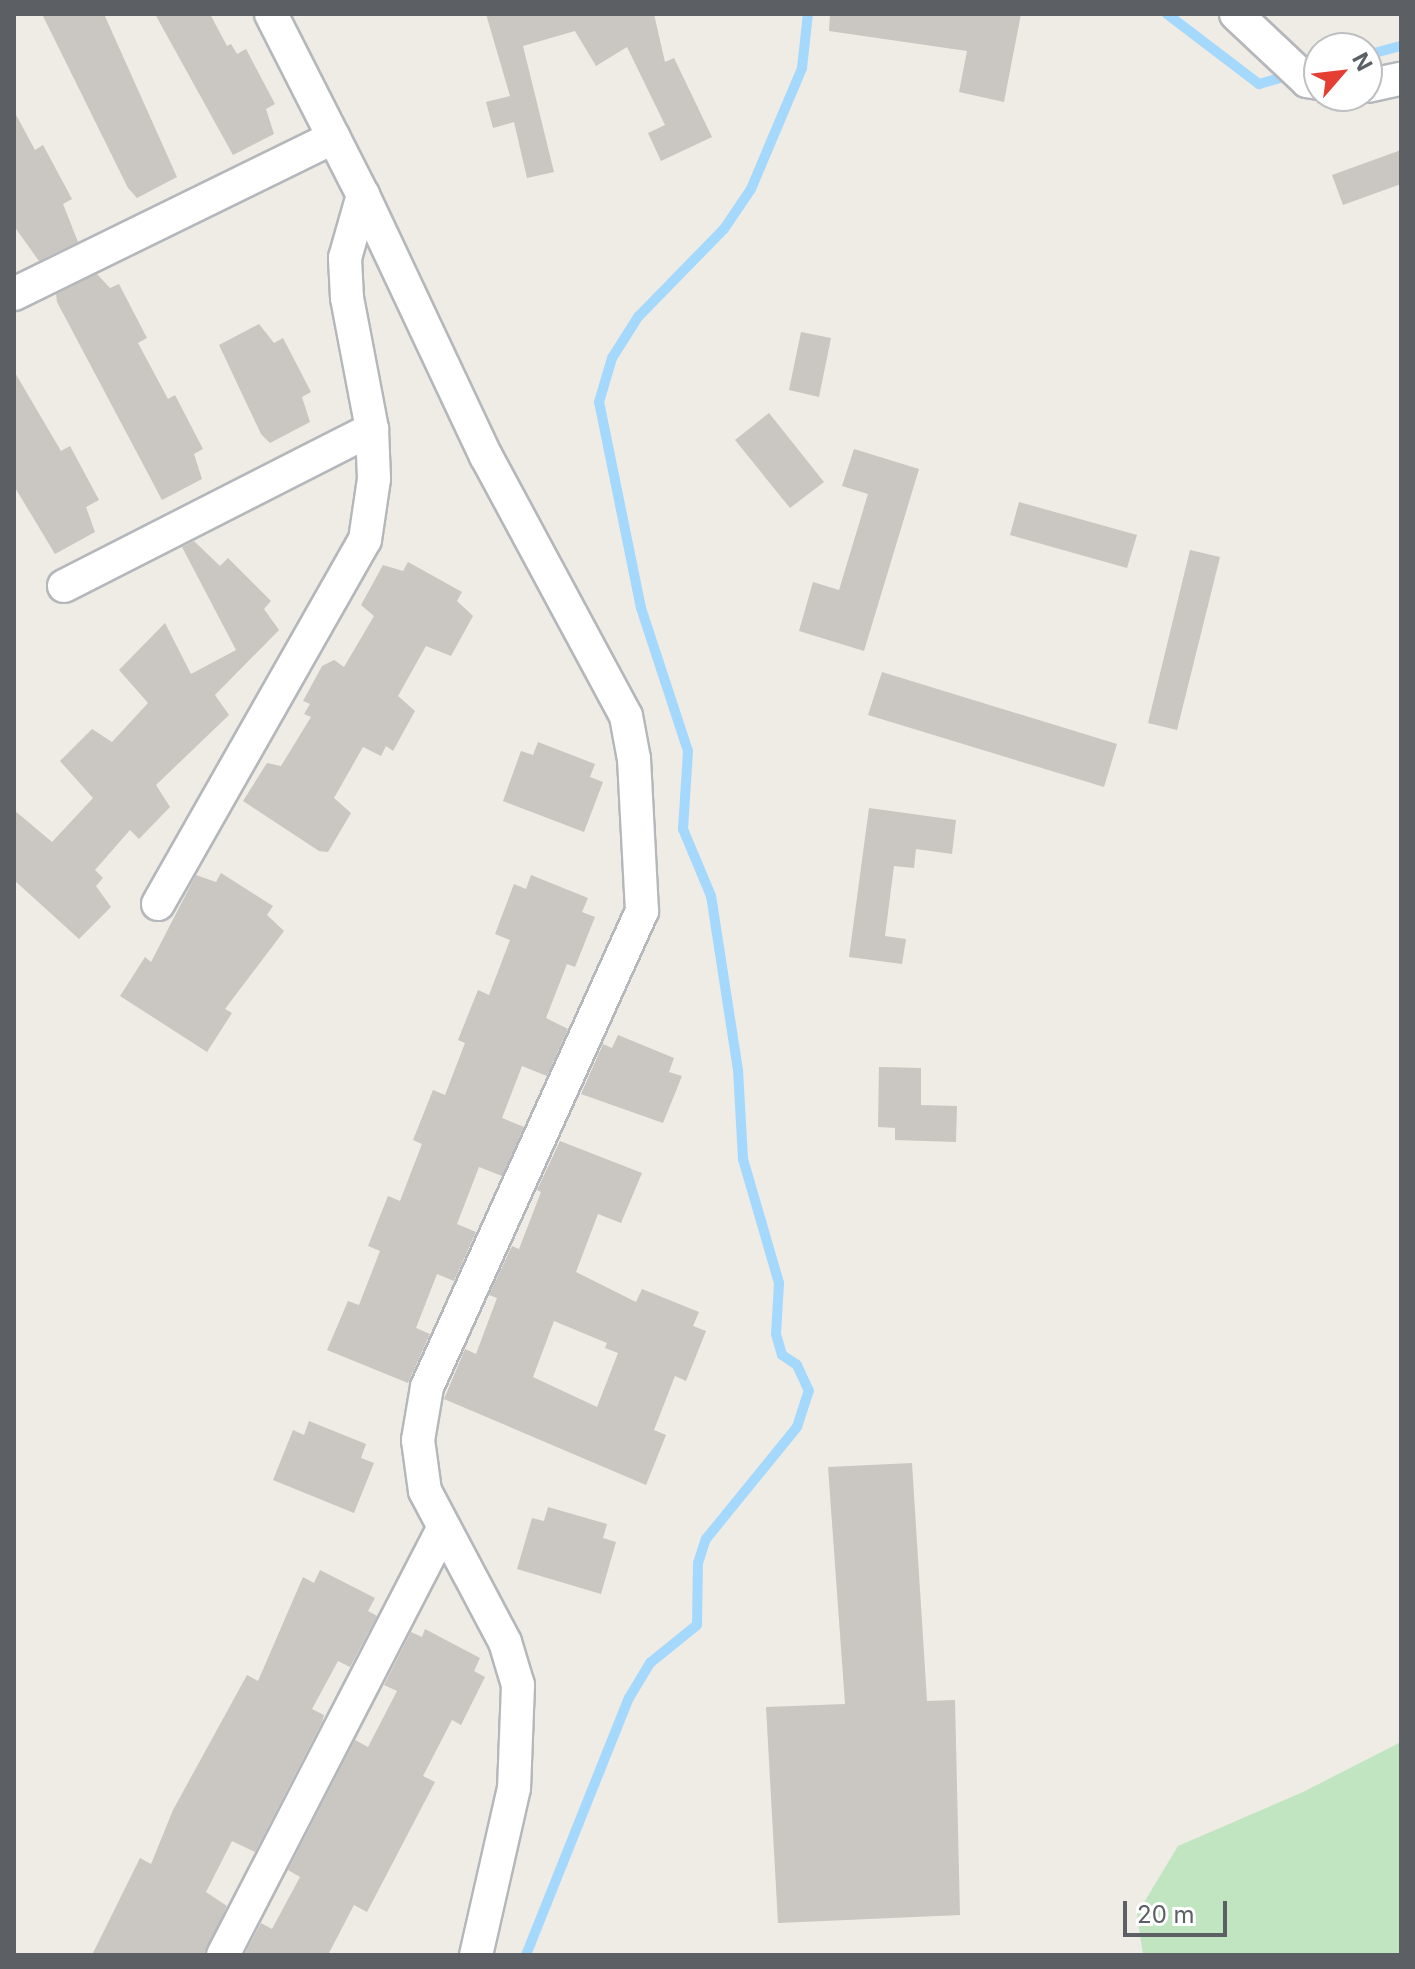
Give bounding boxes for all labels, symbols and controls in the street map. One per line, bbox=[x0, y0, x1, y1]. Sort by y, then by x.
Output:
north arrow bbox=[1303, 32, 1383, 112]
text: N bbox=[1347, 48, 1378, 75]
scale bar bbox=[1127, 1885, 1231, 1935]
text: 20 m bbox=[1137, 1900, 1195, 1929]

